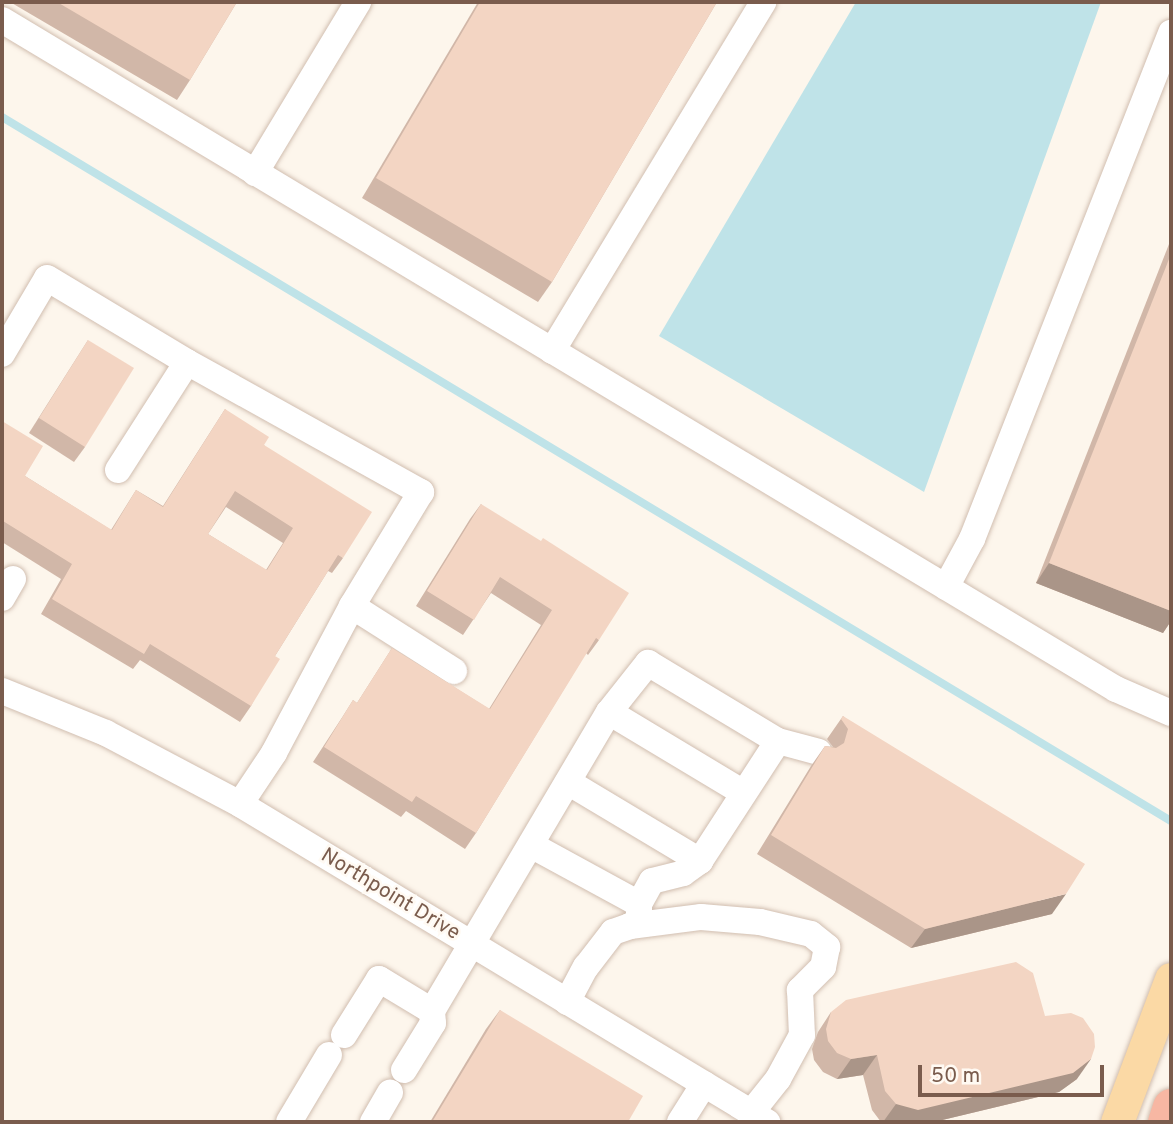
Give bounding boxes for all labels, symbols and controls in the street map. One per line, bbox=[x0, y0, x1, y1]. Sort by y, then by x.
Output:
street label: Northpoint Drive bbox=[316, 844, 464, 946]
scale bar bbox=[921, 1050, 1106, 1094]
text: 50 m bbox=[931, 1063, 980, 1090]

